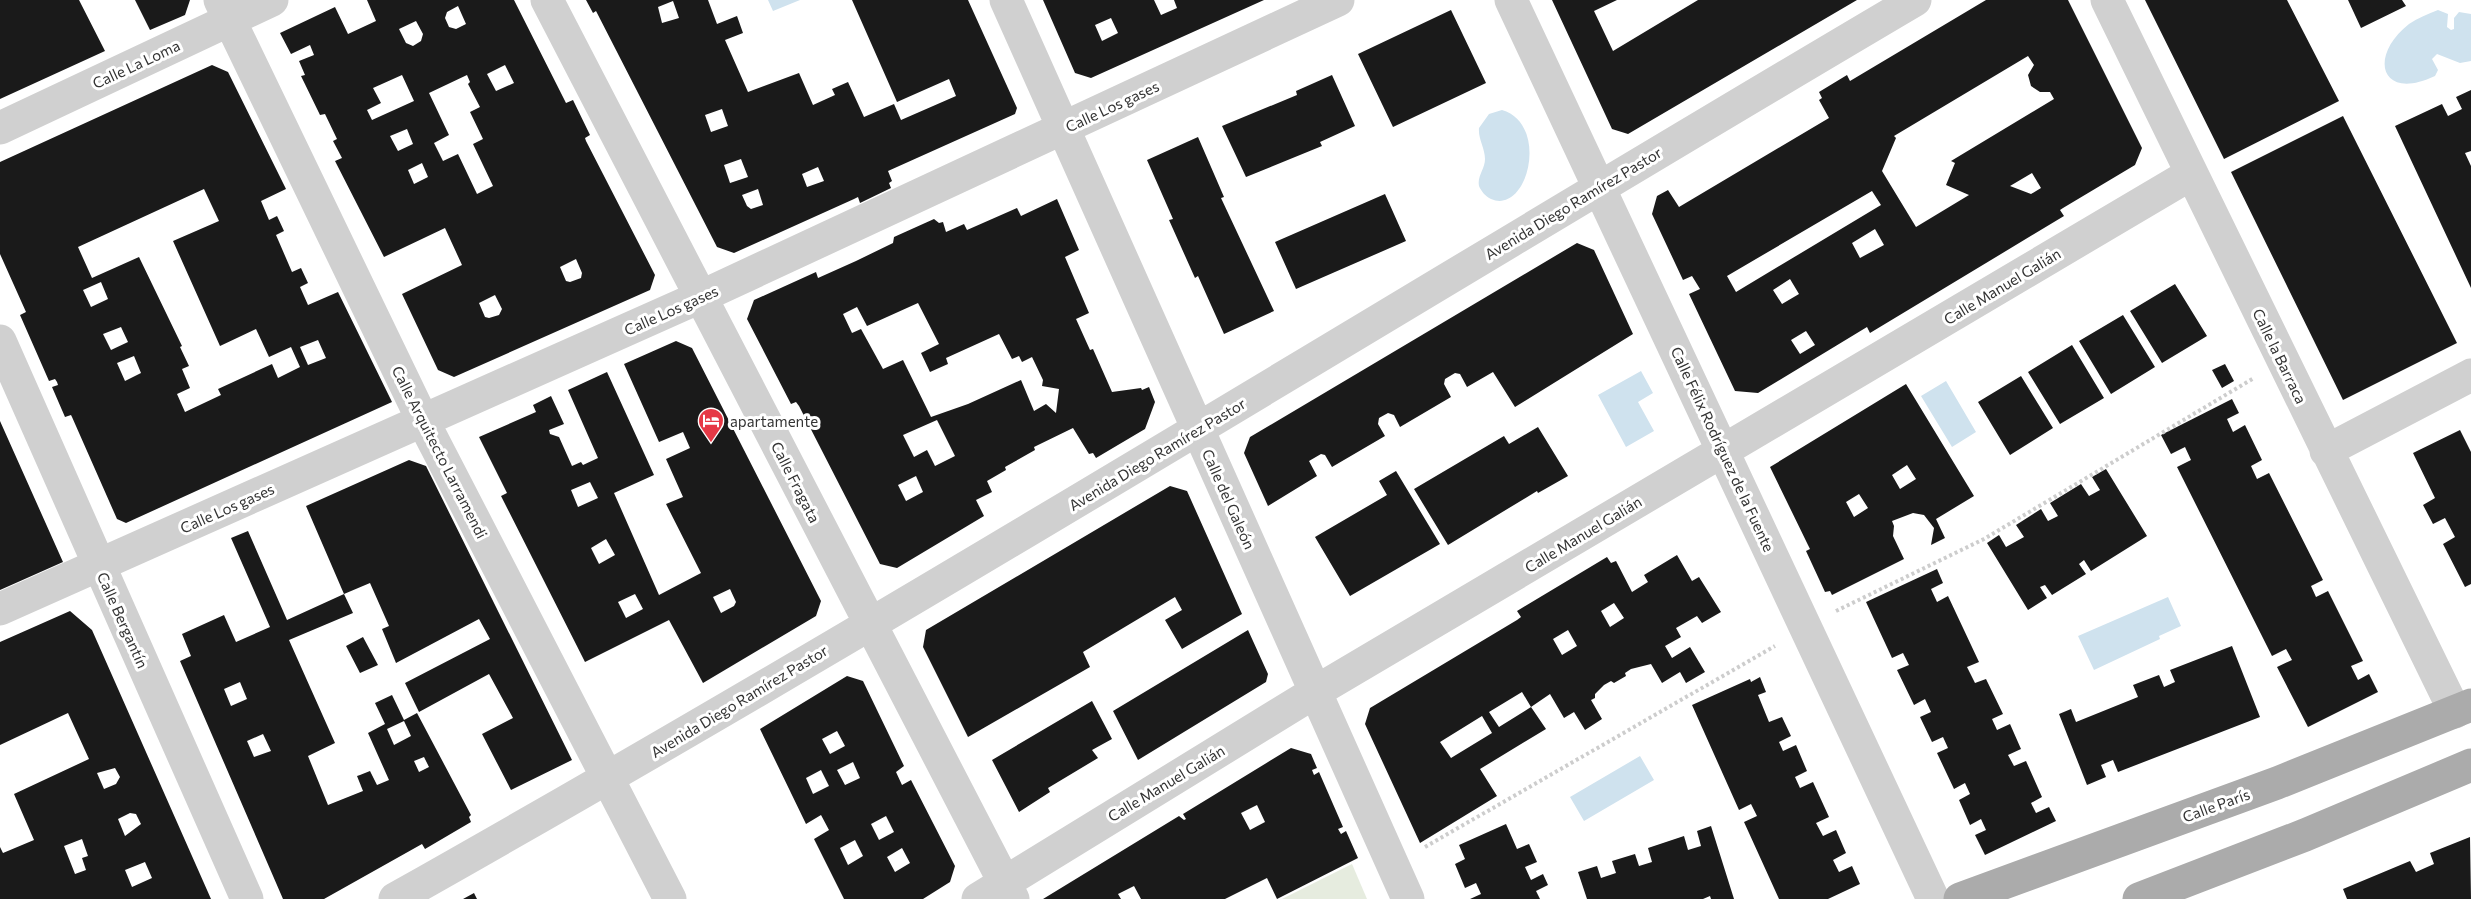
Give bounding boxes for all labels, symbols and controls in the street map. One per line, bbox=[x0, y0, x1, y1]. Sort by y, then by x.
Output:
street label: Calle La Loma bbox=[89, 36, 183, 92]
street label: Calle Los gases bbox=[1062, 76, 1162, 136]
street label: Avenida Diego Ramírez Pastor bbox=[1481, 143, 1665, 263]
street label: Calle Manuel Galián bbox=[1940, 244, 2064, 328]
street label: Calle Los gases bbox=[621, 281, 721, 339]
street label: Calle la Barraca bbox=[2249, 306, 2311, 406]
street label: Calle Félix Rodríguez de la Fuente bbox=[1667, 344, 1779, 554]
street label: Calle Arquitecto Larramendi bbox=[389, 363, 491, 541]
street label: Avenida Diego Ramírez Pastor bbox=[1065, 394, 1249, 514]
hotel icon: apartamente bbox=[696, 406, 726, 444]
place label: apartamente bbox=[730, 412, 818, 430]
street label: Calle Fragata bbox=[768, 439, 824, 525]
street label: Calle del Galeón bbox=[1199, 446, 1259, 552]
street label: Calle Los gases bbox=[177, 479, 277, 537]
street label: Calle Manuel Galián bbox=[1521, 492, 1645, 576]
street label: Calle Bergantín bbox=[94, 569, 152, 671]
street label: Avenida Diego Ramírez Pastor bbox=[647, 641, 831, 761]
street label: Calle Manuel Galián bbox=[1104, 741, 1228, 825]
street label: Calle París bbox=[2180, 784, 2252, 826]

